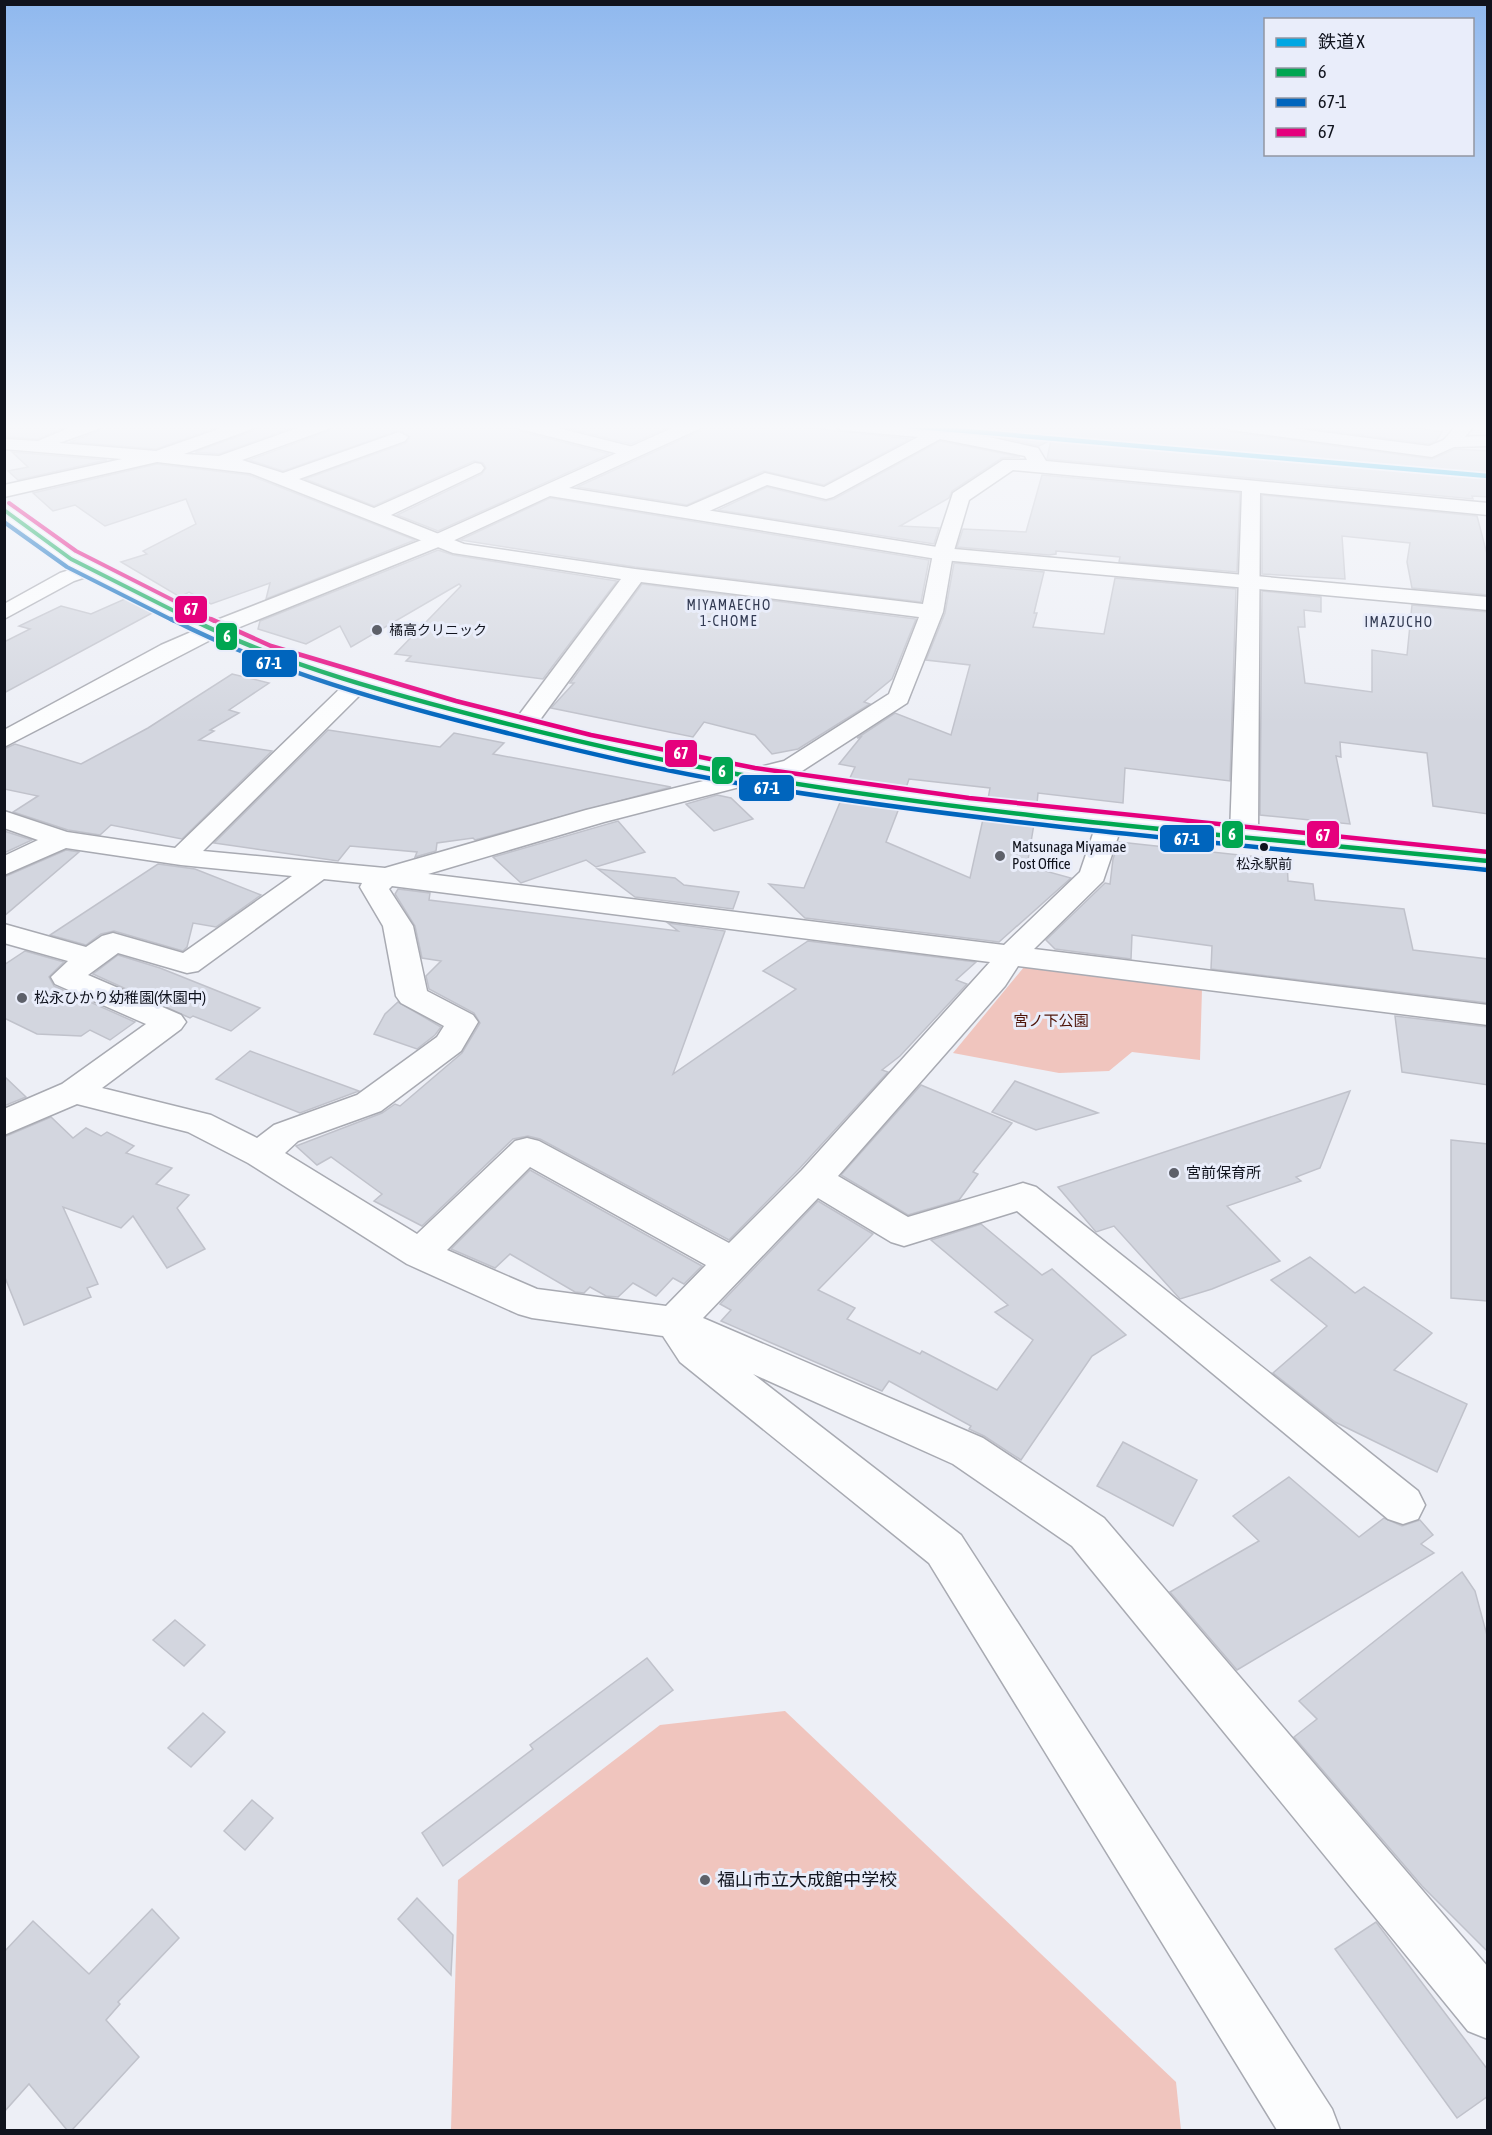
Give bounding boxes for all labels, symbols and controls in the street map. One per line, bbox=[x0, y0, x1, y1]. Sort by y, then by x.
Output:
legend bbox=[1264, 18, 1474, 156]
text: 鉄道 X bbox=[1318, 31, 1365, 52]
text: 6 bbox=[1318, 61, 1326, 82]
text: 67-1 bbox=[1318, 91, 1347, 112]
text: 67 bbox=[1318, 121, 1335, 142]
line badge: 67 bbox=[174, 595, 208, 624]
district label: MIYAMAECHO 1-CHOME bbox=[686, 597, 772, 629]
text: 67 bbox=[183, 600, 199, 618]
district label: IMAZUCHO bbox=[1365, 614, 1433, 630]
line badge: 6 bbox=[215, 622, 238, 651]
place label: 橘高クリニック bbox=[389, 622, 487, 638]
marker: 橘高クリニック bbox=[370, 623, 384, 637]
text: 6 bbox=[223, 627, 231, 645]
line badge: 67-1 bbox=[241, 649, 298, 678]
text: 67-1 bbox=[256, 654, 282, 672]
line badge: 67 bbox=[664, 739, 698, 768]
text: 67 bbox=[673, 744, 689, 762]
line badge: 6 bbox=[711, 756, 734, 785]
text: 6 bbox=[718, 762, 726, 780]
line badge: 67-1 bbox=[738, 774, 795, 802]
text: 67-1 bbox=[754, 779, 780, 797]
line badge: 6 bbox=[1221, 820, 1244, 849]
line badge: 67 bbox=[1306, 820, 1340, 849]
line badge: 67-1 bbox=[1159, 824, 1215, 853]
text: 6 bbox=[1228, 825, 1236, 843]
text: 67 bbox=[1315, 826, 1331, 844]
text: 67-1 bbox=[1174, 830, 1200, 848]
place label: Matsunaga Miyamae Post Office bbox=[1012, 838, 1127, 872]
marker: 松永駅前 bbox=[1258, 841, 1270, 853]
marker: Matsunaga Miyamae Post Office bbox=[993, 849, 1007, 863]
place label: 松永駅前 bbox=[1236, 856, 1292, 872]
place label: 松永ひかり幼稚園(休園中) bbox=[34, 989, 206, 1006]
marker: 松永ひかり幼稚園(休園中) bbox=[15, 991, 29, 1005]
park label: 宮ノ下公園 bbox=[1013, 1012, 1089, 1029]
place label: 宮前保育所 bbox=[1186, 1164, 1261, 1181]
marker: 宮前保育所 bbox=[1167, 1166, 1181, 1180]
place label: 福山市立大成館中学校 bbox=[717, 1869, 897, 1890]
marker: 福山市立大成館中学校 bbox=[698, 1873, 712, 1887]

